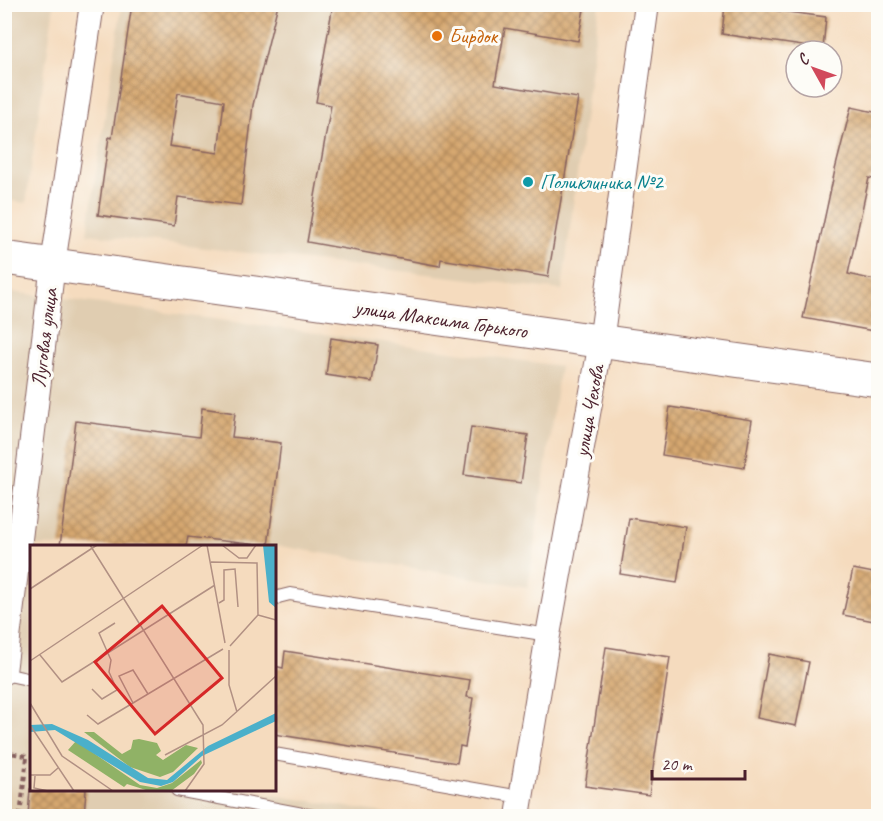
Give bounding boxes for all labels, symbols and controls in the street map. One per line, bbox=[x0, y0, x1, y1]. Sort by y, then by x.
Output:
place label: Бирдок bbox=[449, 23, 498, 49]
marker: Бирдок bbox=[430, 29, 444, 43]
north arrow bbox=[784, 39, 844, 99]
text: С bbox=[793, 49, 815, 69]
place label: Поликлиника №2 bbox=[540, 169, 664, 195]
marker: Поликлиника №2 bbox=[521, 175, 535, 189]
street label: Луговая улица bbox=[25, 285, 63, 389]
street label: улица Максима Горького bbox=[351, 294, 531, 344]
street label: улица Чехова bbox=[568, 361, 610, 461]
inset map bbox=[30, 545, 276, 791]
scale bar bbox=[652, 743, 745, 781]
text: 20 m bbox=[661, 753, 694, 775]

